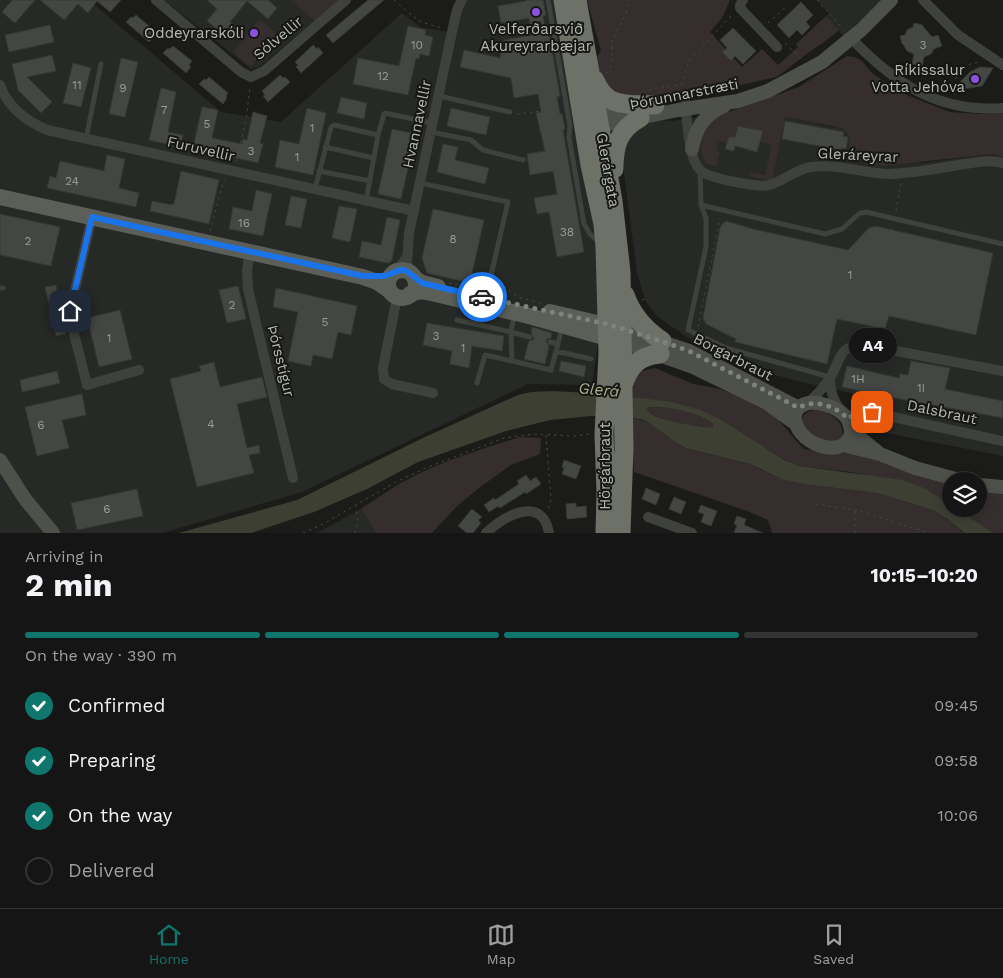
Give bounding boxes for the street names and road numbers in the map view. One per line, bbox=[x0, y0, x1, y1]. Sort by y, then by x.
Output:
street label: Sólvellir bbox=[250, 12, 306, 64]
street label: Þórunnarstræti bbox=[628, 75, 740, 113]
street label: Hvannavellir bbox=[399, 78, 435, 170]
street label: Glerárgata bbox=[593, 131, 623, 209]
street label: Furuvellir bbox=[165, 132, 237, 166]
street label: Gleráreyrar bbox=[817, 144, 899, 166]
street label: Þórsstígur bbox=[263, 323, 299, 399]
street label: Borgarbraut bbox=[690, 329, 776, 385]
street label: Dalsbraut bbox=[905, 396, 979, 428]
street label: Hörgárbraut bbox=[596, 422, 614, 510]

